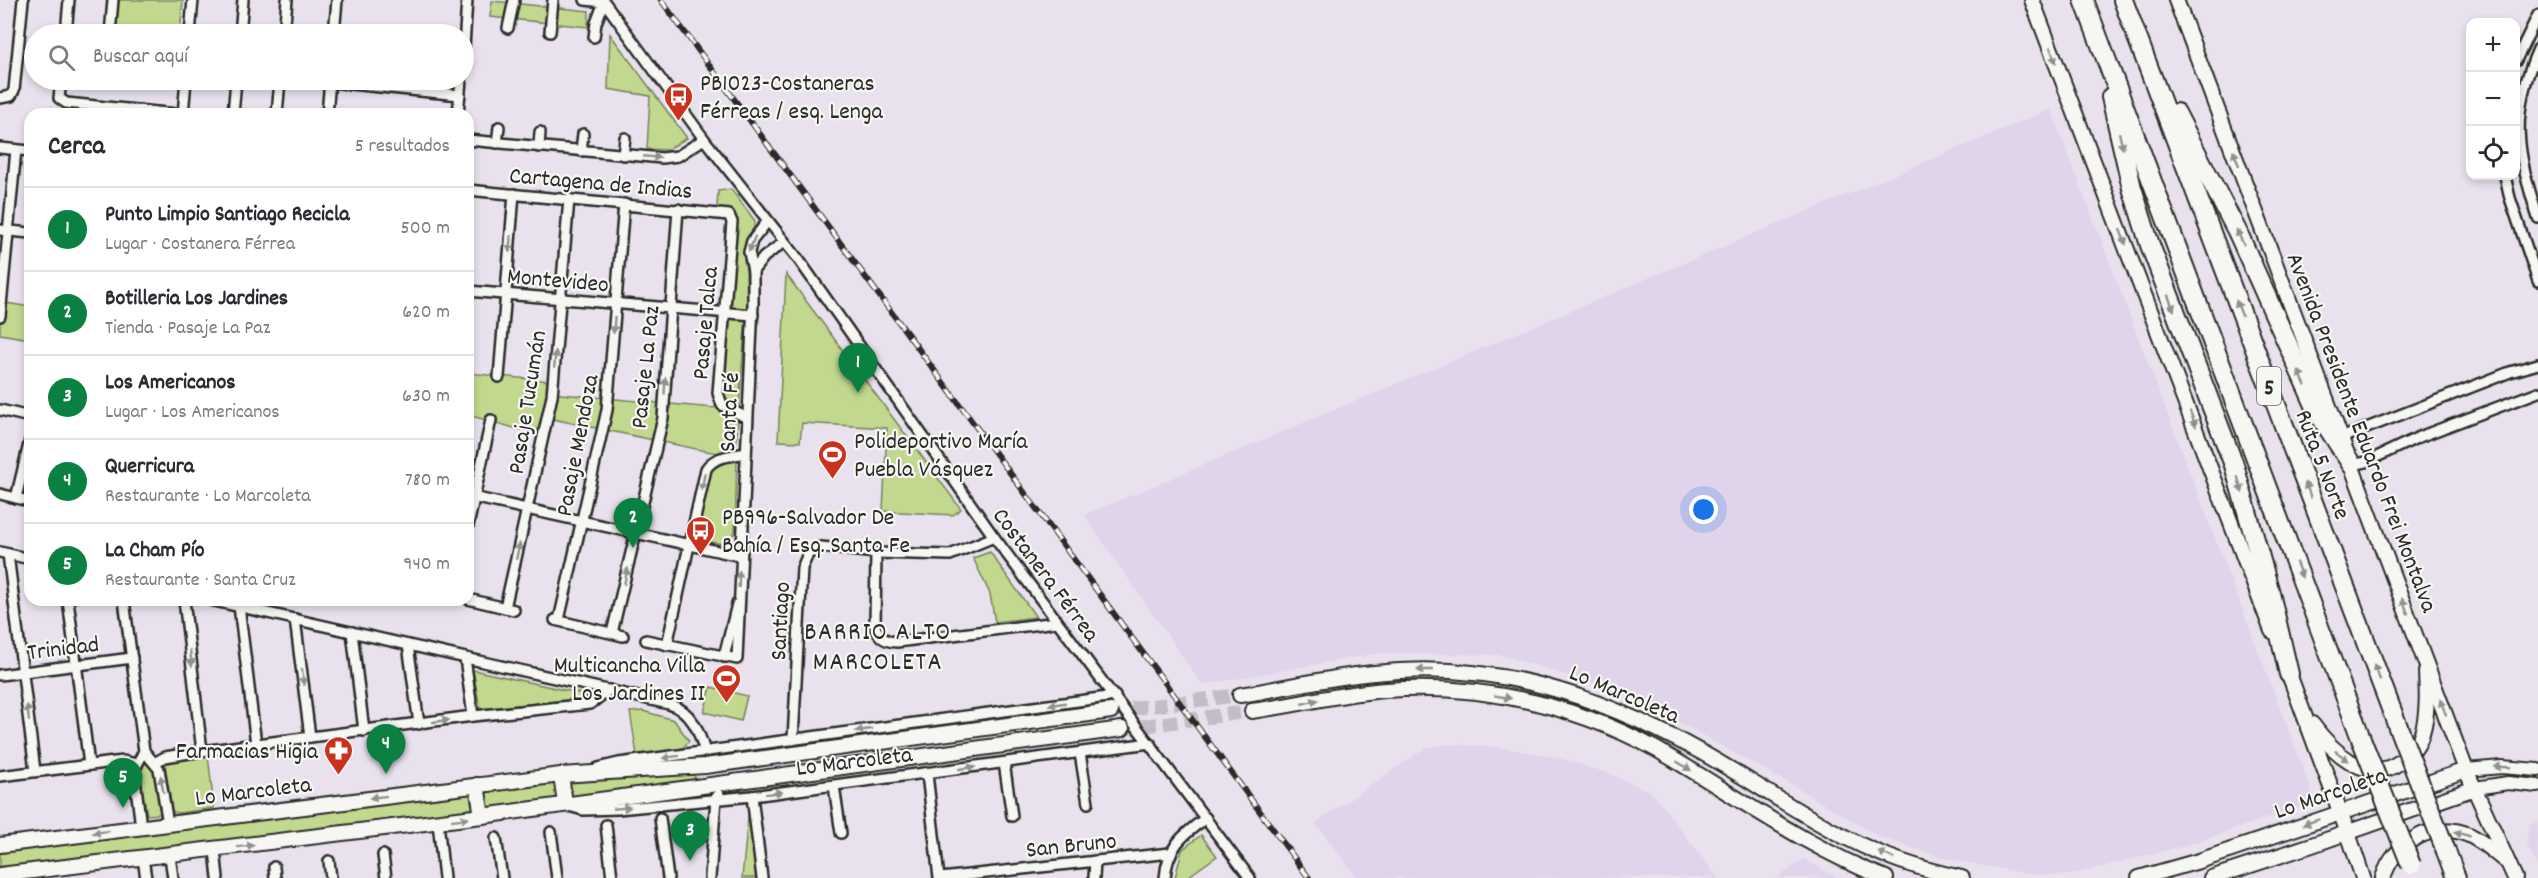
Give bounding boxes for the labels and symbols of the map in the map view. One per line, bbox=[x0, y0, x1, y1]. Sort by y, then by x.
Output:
one-way arrow bbox=[2048, 46, 2058, 64]
place label: PB1023-Costaneras Férreas / esq. Lenga bbox=[700, 68, 883, 130]
bus stop icon: PB1023-Costaneras Férreas / esq. Lenga bbox=[663, 80, 695, 122]
one-way arrow bbox=[2116, 132, 2126, 150]
one-way arrow bbox=[2231, 149, 2240, 167]
one-way arrow bbox=[642, 152, 661, 162]
street label: Cartagena de Indias bbox=[508, 160, 694, 210]
one-way arrow bbox=[2119, 228, 2128, 246]
one-way arrow bbox=[2236, 228, 2245, 245]
one-way arrow bbox=[505, 235, 515, 254]
one-way arrow bbox=[747, 236, 757, 254]
street label: Avenida Presidente Eduardo Frei Montalva bbox=[2276, 248, 2445, 619]
street label: Montevideo bbox=[505, 261, 610, 303]
street label: Pasaje Talca bbox=[685, 265, 729, 381]
one-way arrow bbox=[2167, 294, 2177, 312]
one-way arrow bbox=[2234, 298, 2244, 316]
street label: Pasaje La Paz bbox=[624, 304, 670, 431]
one-way arrow bbox=[609, 316, 619, 335]
street label: Pasaje Tucumán bbox=[501, 328, 557, 477]
pin: 1 bbox=[838, 344, 878, 393]
one-way arrow bbox=[550, 350, 560, 369]
road number: 5 bbox=[2257, 367, 2281, 405]
one-way arrow bbox=[2298, 370, 2307, 387]
street label: Pasaje Mendoza bbox=[549, 371, 610, 519]
street label: Santa Fé bbox=[712, 372, 750, 453]
one-way arrow bbox=[661, 376, 670, 395]
street label: Ruta 5 Norte bbox=[2285, 405, 2358, 525]
one-way arrow bbox=[2188, 410, 2198, 428]
place label: Polideportivo María Puebla Vásquez bbox=[854, 426, 1028, 488]
sports icon: Polideportivo María Puebla Vásquez bbox=[817, 438, 849, 480]
one-way arrow bbox=[697, 473, 707, 491]
one-way arrow bbox=[2236, 477, 2245, 495]
one-way arrow bbox=[2303, 481, 2312, 499]
your location bbox=[1689, 495, 1718, 524]
pin: 2 bbox=[614, 498, 652, 548]
street label: Costanera Férrea bbox=[983, 501, 1107, 651]
place label: PB996-Salvador De Bahía / Esq. Santa Fe bbox=[722, 502, 910, 564]
bus stop icon: PB996-Salvador De Bahía / Esq. Santa Fe bbox=[685, 514, 717, 556]
one-way arrow bbox=[514, 541, 523, 560]
one-way arrow bbox=[2294, 561, 2304, 579]
one-way arrow bbox=[621, 567, 631, 586]
one-way arrow bbox=[735, 570, 744, 589]
street label: Santiago bbox=[763, 581, 801, 661]
one-way arrow bbox=[2399, 597, 2409, 615]
district label: BARRIO ALTO MARCOLETA bbox=[804, 615, 952, 682]
street label: Trinidad bbox=[25, 629, 101, 671]
one-way arrow bbox=[186, 649, 195, 668]
place label: Multicancha Villa Los Jardines II bbox=[554, 650, 706, 712]
street label: Lo Marcoleta bbox=[1563, 657, 1685, 735]
sports icon: Multicancha Villa Los Jardines II bbox=[710, 662, 742, 704]
one-way arrow bbox=[2372, 663, 2382, 681]
one-way arrow bbox=[1416, 665, 1435, 675]
one-way arrow bbox=[298, 668, 307, 687]
one-way arrow bbox=[1494, 692, 1513, 701]
one-way arrow bbox=[1300, 696, 1319, 706]
one-way arrow bbox=[2437, 698, 2447, 716]
one-way arrow bbox=[1047, 699, 1066, 708]
one-way arrow bbox=[23, 704, 32, 723]
one-way arrow bbox=[432, 716, 451, 725]
pin: 4 bbox=[366, 724, 406, 774]
one-way arrow bbox=[854, 726, 873, 735]
pharmacy icon: Farmacias Higia bbox=[323, 734, 355, 776]
place label: Farmacias Higia bbox=[176, 736, 319, 770]
street label: Lo Marcoleta bbox=[794, 739, 915, 787]
one-way arrow bbox=[2334, 750, 2350, 763]
one-way arrow bbox=[661, 752, 680, 761]
pin: 5 bbox=[104, 758, 142, 808]
street label: Lo Marcoleta bbox=[2270, 759, 2392, 830]
one-way arrow bbox=[1676, 760, 1692, 771]
one-way arrow bbox=[2493, 762, 2512, 772]
one-way arrow bbox=[958, 764, 977, 773]
street label: Lo Marcoleta bbox=[193, 769, 314, 817]
one-way arrow bbox=[157, 775, 166, 794]
one-way arrow bbox=[765, 789, 784, 798]
one-way arrow bbox=[368, 793, 387, 802]
one-way arrow bbox=[612, 803, 631, 813]
pin: 3 bbox=[670, 812, 710, 861]
one-way arrow bbox=[451, 814, 470, 824]
one-way arrow bbox=[2302, 817, 2320, 827]
street label: San Bruno bbox=[1024, 825, 1118, 869]
one-way arrow bbox=[92, 828, 111, 837]
one-way arrow bbox=[2453, 829, 2471, 838]
one-way arrow bbox=[236, 842, 255, 851]
one-way arrow bbox=[1877, 850, 1895, 859]

